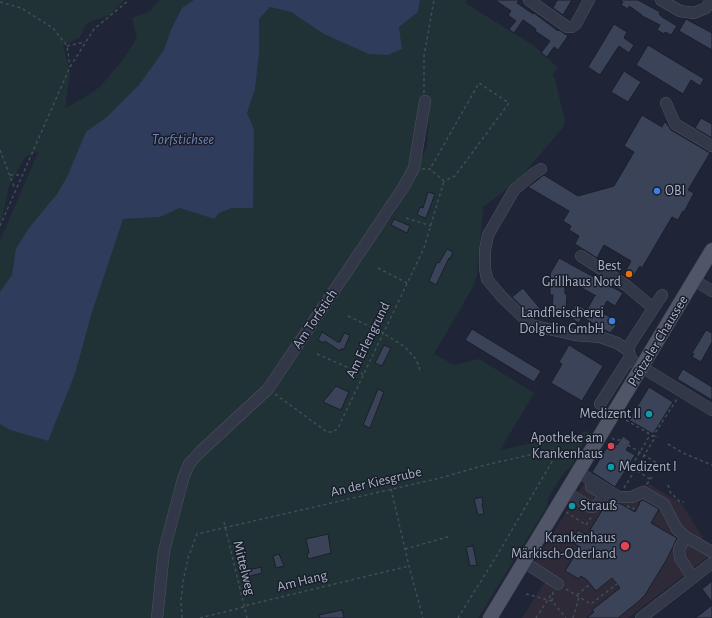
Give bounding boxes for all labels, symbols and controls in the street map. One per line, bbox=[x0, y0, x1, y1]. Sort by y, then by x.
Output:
water label: Torfstichsee bbox=[152, 130, 214, 148]
place label: OBI bbox=[665, 183, 685, 199]
marker: OBI bbox=[652, 186, 662, 196]
place label: Best Grillhaus Nord bbox=[542, 258, 621, 290]
marker: Best Grillhaus Nord bbox=[624, 269, 634, 279]
street label: Am Torfstich bbox=[289, 286, 341, 352]
street label: Prötzeler Chaussee bbox=[624, 292, 692, 390]
street label: Am Erlengrund bbox=[342, 299, 394, 381]
place label: Landfleischerei Dolgelin GmbH bbox=[519, 305, 604, 338]
marker: Landfleischerei Dolgelin GmbH bbox=[607, 316, 617, 326]
place label: Medizent II bbox=[580, 406, 641, 422]
marker: Medizent II bbox=[644, 409, 654, 419]
place label: Apotheke am Krankenhaus bbox=[531, 430, 603, 462]
marker: Apotheke am Krankenhaus bbox=[606, 441, 616, 451]
place label: Medizent I bbox=[619, 459, 677, 475]
marker: Medizent I bbox=[606, 462, 616, 472]
street label: An der Kiesgrube bbox=[329, 463, 423, 501]
place label: Strauß bbox=[580, 498, 617, 514]
marker: Strauß bbox=[567, 501, 577, 511]
place label: Krankenhaus Märkisch-Oderland bbox=[511, 530, 616, 562]
street label: Mittelweg bbox=[229, 539, 259, 597]
marker: Krankenhaus Märkisch-Oderland bbox=[619, 540, 631, 552]
street label: Am Hang bbox=[275, 567, 329, 595]

